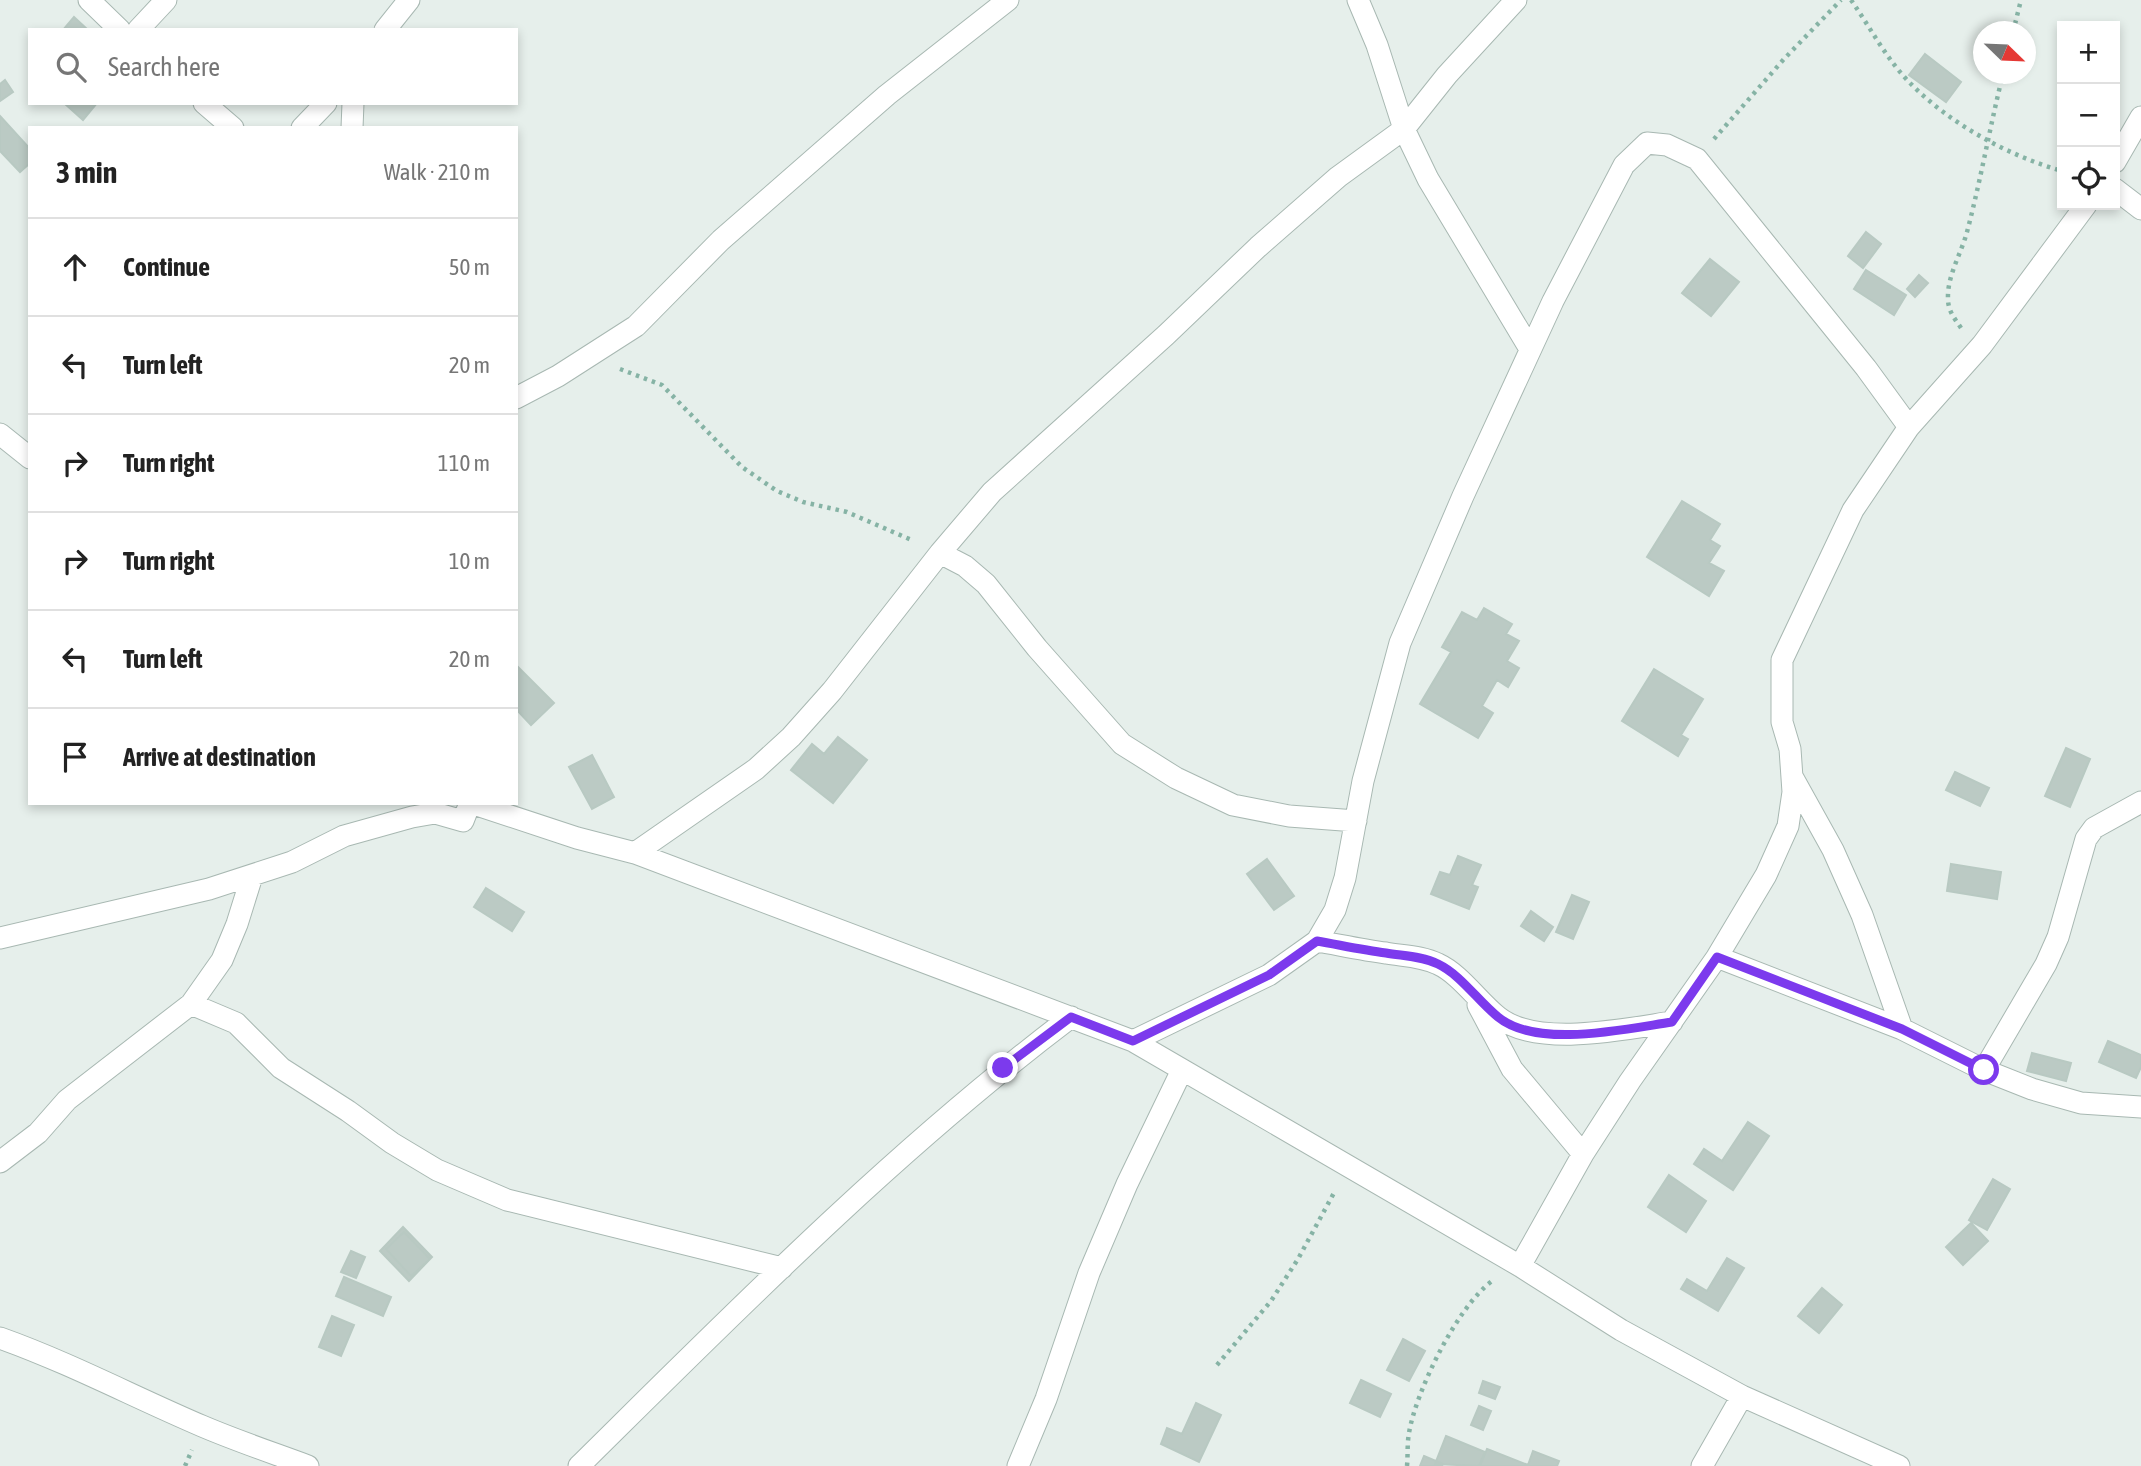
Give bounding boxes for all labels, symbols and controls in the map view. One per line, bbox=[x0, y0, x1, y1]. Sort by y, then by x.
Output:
north arrow bbox=[1973, 21, 2036, 84]
map controls bbox=[2057, 21, 2120, 210]
button: + bbox=[2057, 21, 2120, 84]
search box bbox=[28, 28, 518, 105]
icon: search bbox=[52, 48, 90, 86]
text: Search here bbox=[108, 52, 220, 82]
button: − bbox=[2057, 84, 2120, 147]
button: locate bbox=[2057, 147, 2120, 210]
text: 3 min bbox=[56, 155, 117, 189]
text: Walk · 210 m bbox=[384, 159, 490, 185]
icon: ahead bbox=[56, 248, 94, 286]
text: Continue bbox=[123, 252, 210, 282]
text: 50 m bbox=[449, 254, 490, 280]
icon: left bbox=[56, 346, 94, 384]
text: Turn left bbox=[123, 350, 203, 380]
text: 20 m bbox=[449, 352, 490, 378]
icon: right bbox=[56, 444, 94, 482]
text: Turn right bbox=[123, 448, 214, 478]
text: 110 m bbox=[438, 450, 490, 476]
icon: right bbox=[56, 542, 94, 580]
text: Turn right bbox=[123, 546, 214, 576]
text: 10 m bbox=[449, 548, 490, 574]
icon: left bbox=[56, 640, 94, 678]
text: Turn left bbox=[123, 644, 203, 674]
text: 20 m bbox=[449, 646, 490, 672]
icon: arrive bbox=[56, 738, 94, 776]
text: Arrive at destination bbox=[123, 742, 316, 772]
route end bbox=[987, 1052, 1018, 1083]
route start bbox=[1968, 1054, 1999, 1085]

